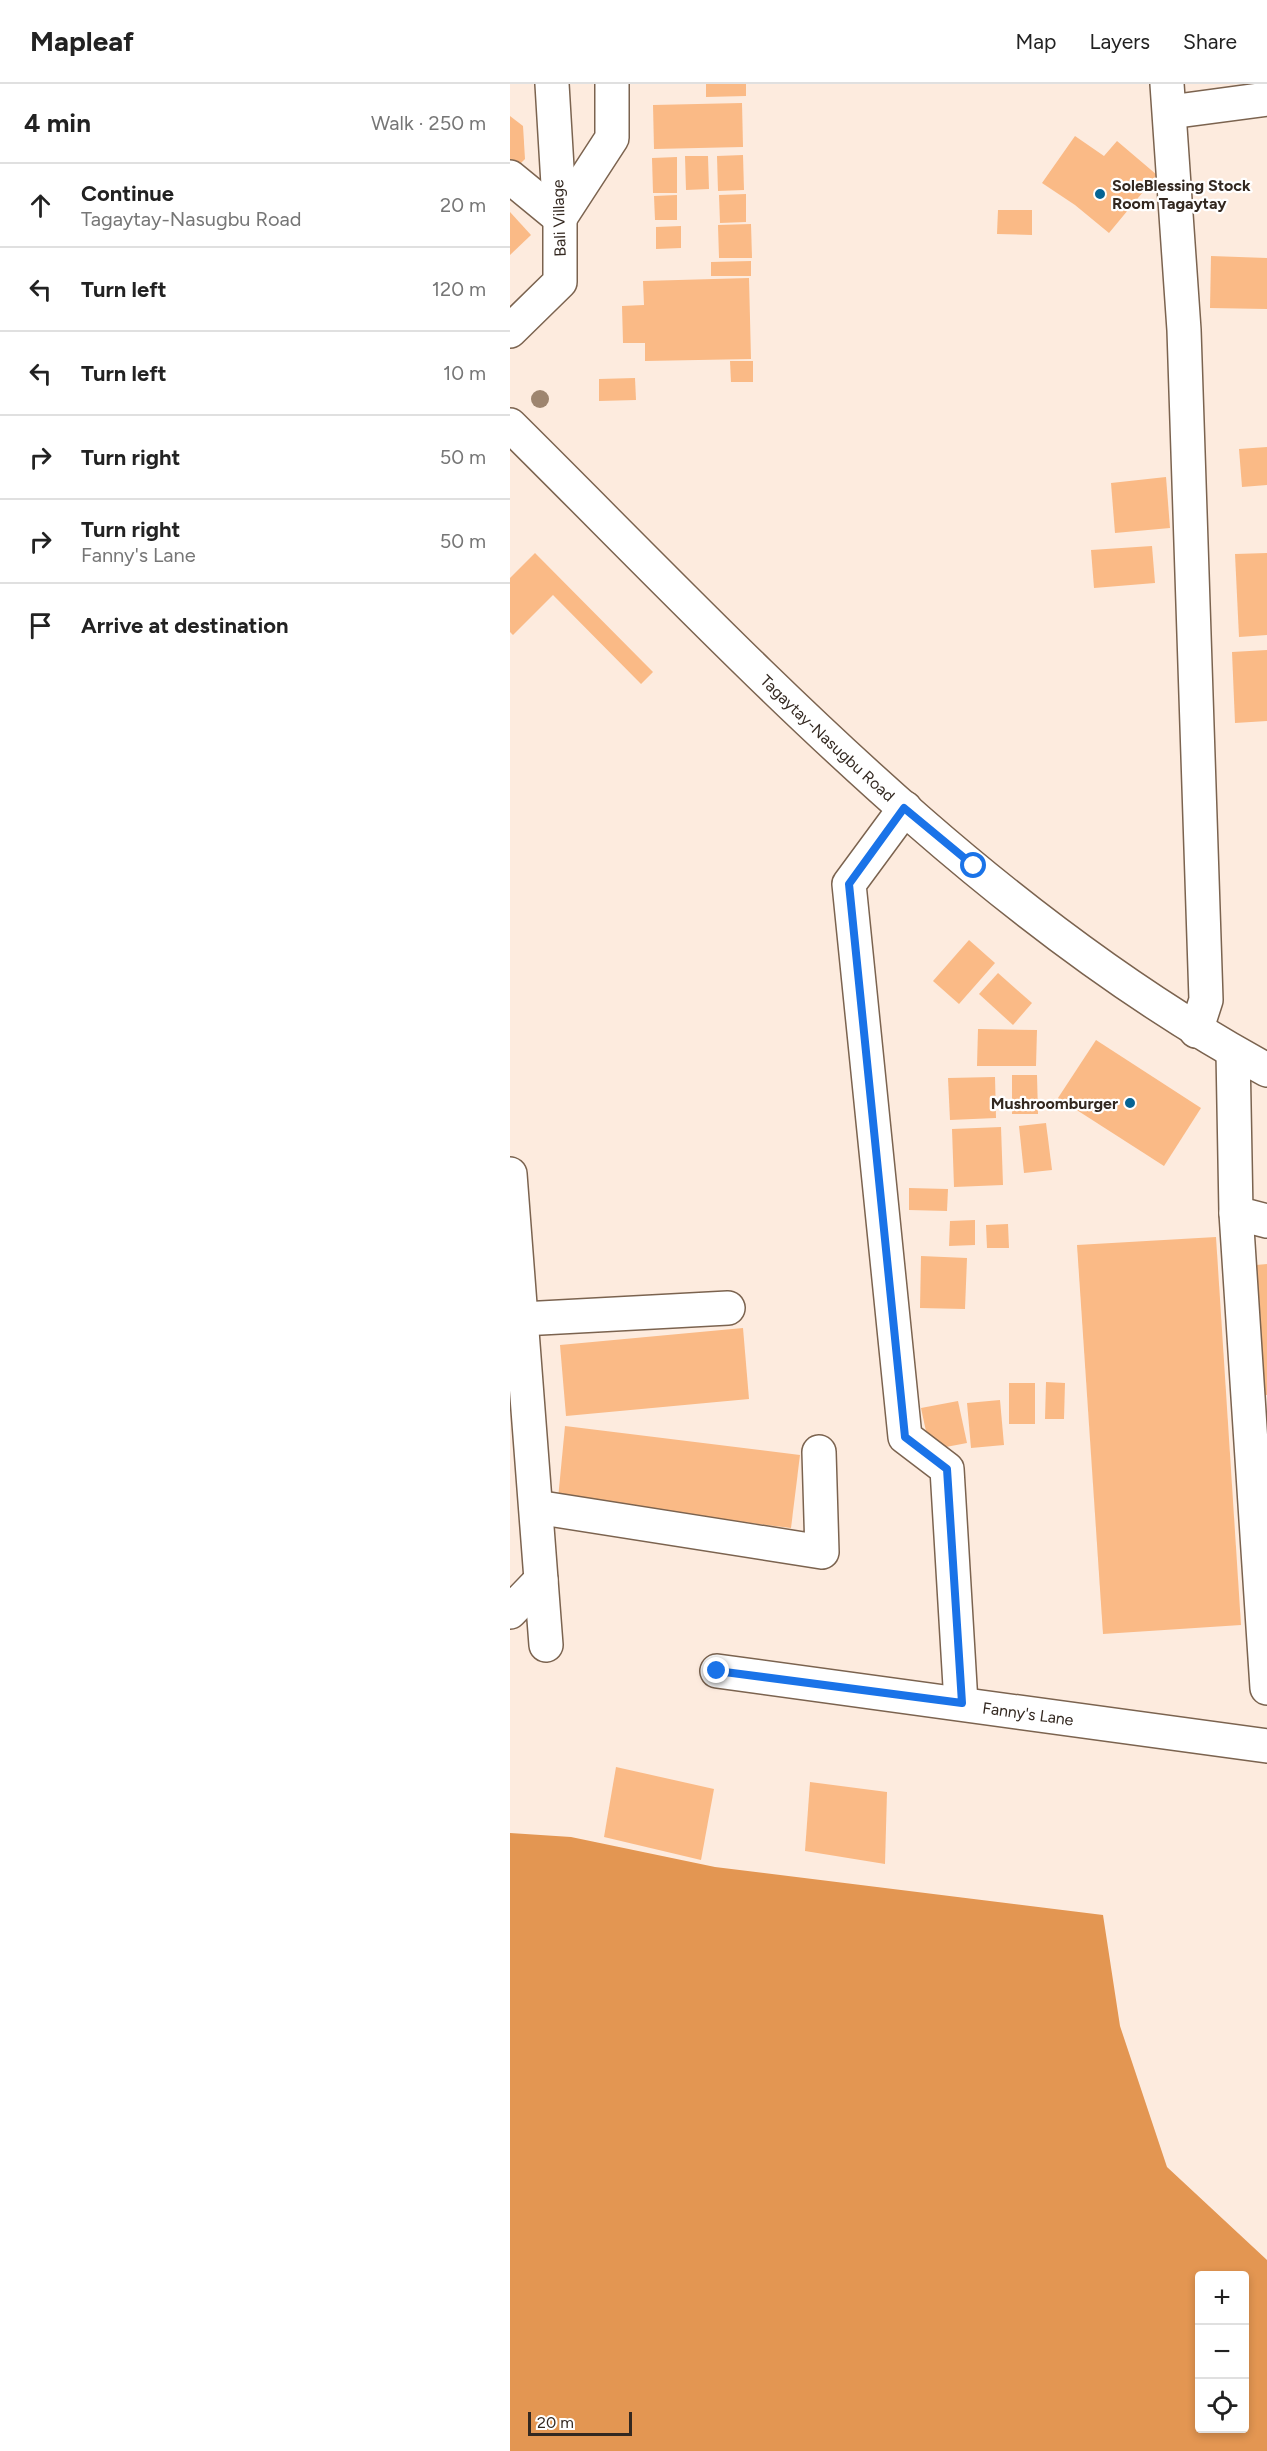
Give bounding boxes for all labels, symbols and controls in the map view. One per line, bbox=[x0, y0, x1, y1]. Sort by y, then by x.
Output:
text: Mapleaf bbox=[30, 24, 134, 58]
text: Map bbox=[1016, 29, 1056, 54]
text: Layers bbox=[1089, 29, 1150, 54]
text: Share bbox=[1183, 29, 1237, 54]
text: 4 min bbox=[24, 107, 91, 139]
text: Walk · 250 m bbox=[371, 111, 486, 135]
place label: SoleBlessing Stock Room Tagaytay bbox=[1112, 176, 1251, 213]
street label: Bali Village bbox=[548, 179, 570, 257]
text: Continue bbox=[81, 180, 174, 207]
marker: SoleBlessing Stock Room Tagaytay bbox=[1093, 187, 1107, 201]
icon: ahead bbox=[24, 189, 57, 222]
text: 20 m bbox=[440, 193, 486, 217]
text: Tagaytay-Nasugbu Road bbox=[81, 207, 302, 231]
icon: left bbox=[24, 273, 57, 306]
text: Turn left bbox=[81, 276, 167, 303]
text: 120 m bbox=[432, 277, 486, 301]
icon: left bbox=[24, 357, 57, 390]
text: Turn left bbox=[81, 360, 167, 387]
text: 10 m bbox=[443, 361, 486, 385]
icon: right bbox=[24, 441, 57, 474]
text: Turn right bbox=[81, 444, 180, 471]
text: 50 m bbox=[440, 445, 486, 469]
text: Turn right bbox=[81, 516, 180, 543]
icon: right bbox=[24, 525, 57, 558]
text: 50 m bbox=[440, 529, 486, 553]
text: Fanny's Lane bbox=[81, 543, 196, 567]
icon: arrive bbox=[24, 609, 57, 642]
text: Arrive at destination bbox=[81, 612, 289, 639]
street label: Tagaytay-Nasugbu Road bbox=[757, 671, 899, 805]
route start bbox=[960, 852, 986, 878]
place label: Mushroomburger bbox=[991, 1094, 1118, 1113]
marker: Mushroomburger bbox=[1123, 1096, 1137, 1110]
route end bbox=[703, 1657, 729, 1683]
street label: Fanny's Lane bbox=[981, 1698, 1075, 1729]
map controls bbox=[1195, 2271, 1249, 2433]
button: + bbox=[1195, 2271, 1249, 2325]
button: − bbox=[1195, 2325, 1249, 2379]
button: locate bbox=[1195, 2379, 1249, 2433]
scale bar bbox=[528, 2409, 632, 2436]
text: 20 m bbox=[537, 2413, 574, 2432]

